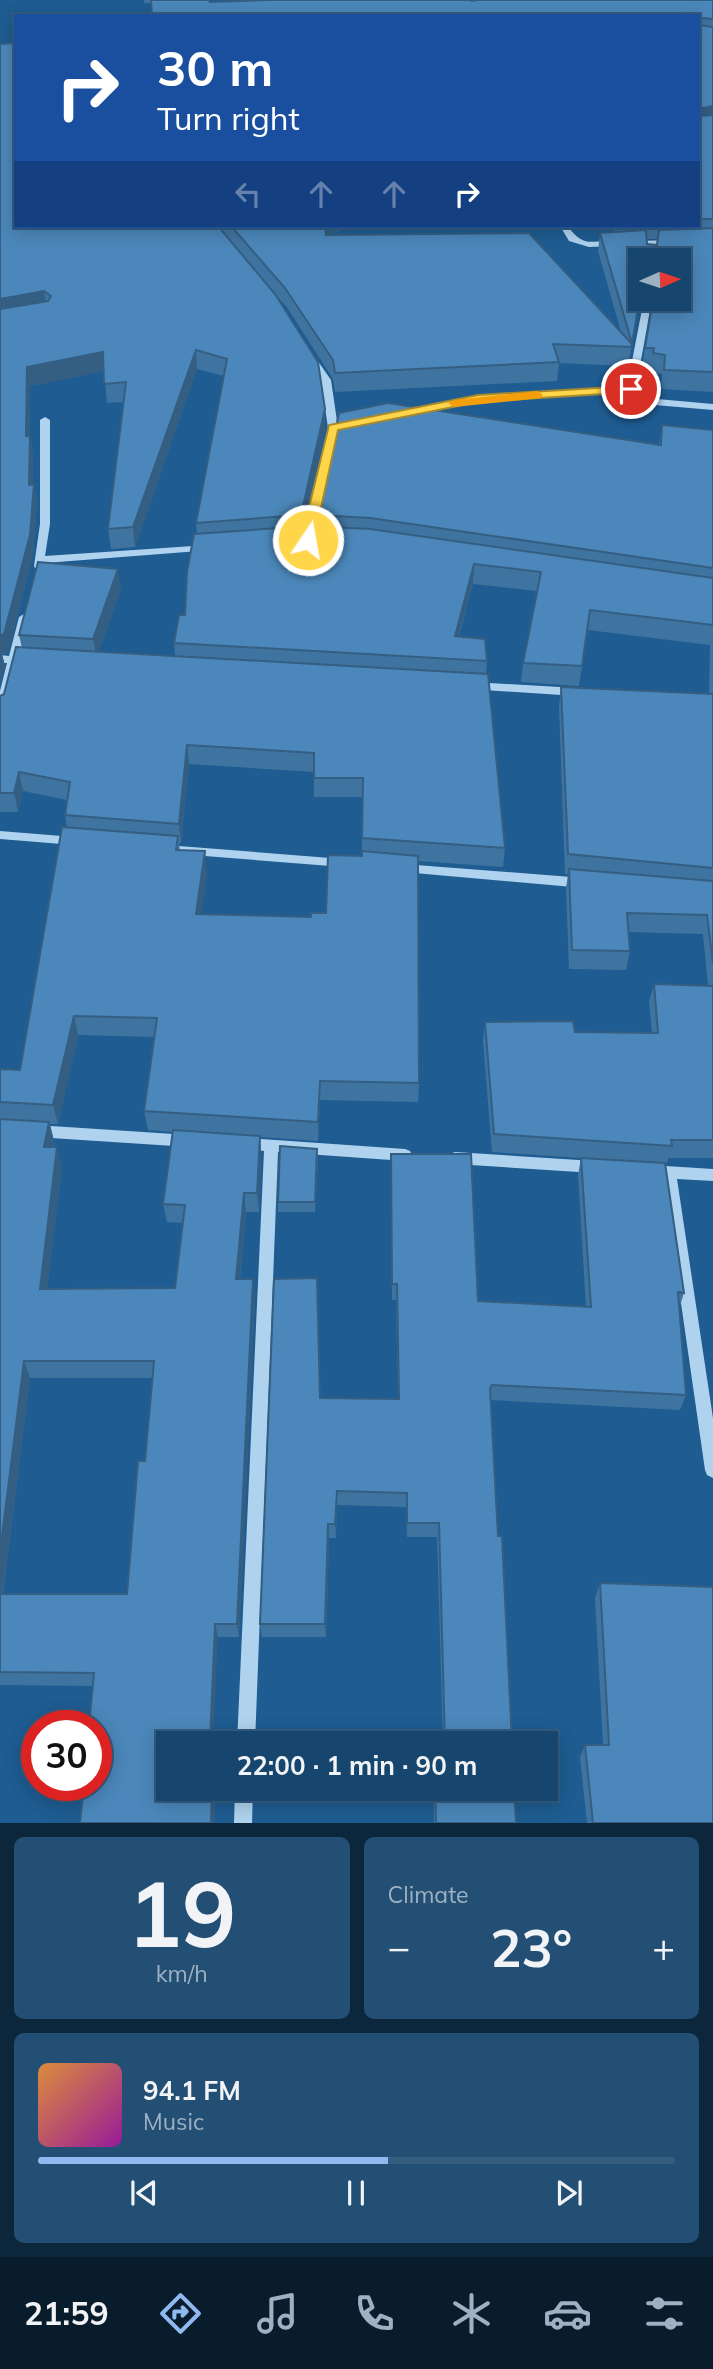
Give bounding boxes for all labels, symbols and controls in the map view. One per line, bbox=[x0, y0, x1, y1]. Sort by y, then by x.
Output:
text: 30 m bbox=[157, 37, 273, 98]
icon: right bbox=[42, 42, 133, 133]
text: Turn right bbox=[157, 98, 300, 138]
icon: left bbox=[229, 175, 267, 213]
icon: ahead bbox=[302, 175, 340, 213]
icon: ahead bbox=[375, 175, 413, 213]
icon: right bbox=[448, 175, 486, 213]
north arrow bbox=[628, 248, 691, 312]
map controls bbox=[628, 248, 691, 311]
pin bbox=[601, 359, 661, 419]
icon: arrive bbox=[612, 370, 650, 408]
position arrow bbox=[271, 503, 345, 577]
speed limit sign: 30 bbox=[21, 1710, 112, 1801]
text: 22:00 · 1 min · 90 m bbox=[237, 1749, 477, 1782]
text: 19 bbox=[127, 1856, 236, 1970]
text: Climate bbox=[388, 1880, 469, 1909]
text: 23° bbox=[490, 1915, 572, 1980]
text: − bbox=[388, 1923, 410, 1971]
text: + bbox=[652, 1923, 675, 1971]
text: km/h bbox=[156, 1959, 208, 1988]
text: 94.1 FM bbox=[143, 2074, 241, 2107]
text: Music bbox=[143, 2107, 204, 2136]
icon: previous bbox=[125, 2174, 163, 2212]
icon: pause bbox=[337, 2174, 375, 2212]
icon: next bbox=[550, 2174, 588, 2212]
icon: directions bbox=[156, 2289, 205, 2338]
icon: music bbox=[253, 2289, 302, 2338]
icon: phone bbox=[350, 2289, 399, 2338]
icon: climate bbox=[447, 2289, 496, 2338]
icon: car bbox=[543, 2289, 592, 2338]
icon: filters bbox=[640, 2289, 689, 2338]
text: 21:59 bbox=[24, 2293, 109, 2333]

